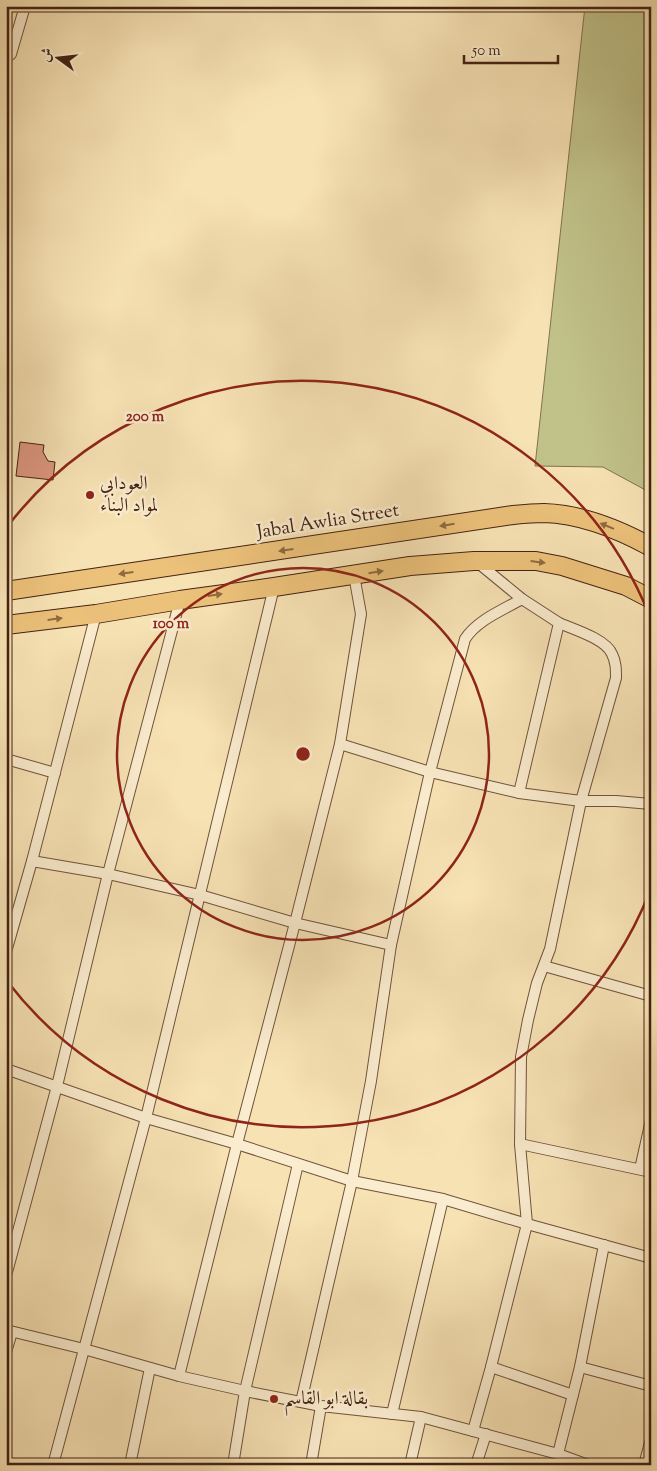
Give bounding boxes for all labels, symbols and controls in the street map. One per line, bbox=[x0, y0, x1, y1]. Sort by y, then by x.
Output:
north arrow bbox=[32, 32, 82, 82]
scale bar bbox=[464, 32, 558, 64]
text: 50 m bbox=[471, 41, 501, 62]
text: ش bbox=[36, 46, 59, 64]
text: 200 m bbox=[126, 407, 165, 428]
place label: العودابي لمواد البناء bbox=[100, 471, 158, 520]
marker: العودابي لمواد البناء bbox=[84, 489, 96, 501]
street label: Jabal Awlia Street bbox=[254, 497, 402, 547]
one-way arrow bbox=[439, 522, 455, 530]
one-way arrow bbox=[600, 522, 614, 530]
one-way arrow bbox=[278, 546, 294, 554]
one-way arrow bbox=[530, 558, 546, 566]
one-way arrow bbox=[368, 567, 384, 575]
one-way arrow bbox=[117, 570, 133, 578]
one-way arrow bbox=[208, 591, 224, 599]
text: 100 m bbox=[153, 614, 190, 635]
one-way arrow bbox=[47, 615, 63, 623]
centre of rings bbox=[294, 745, 312, 763]
place label: بقالة ابو القاسم bbox=[284, 1386, 368, 1417]
marker: بقالة ابو القاسم bbox=[268, 1393, 280, 1405]

